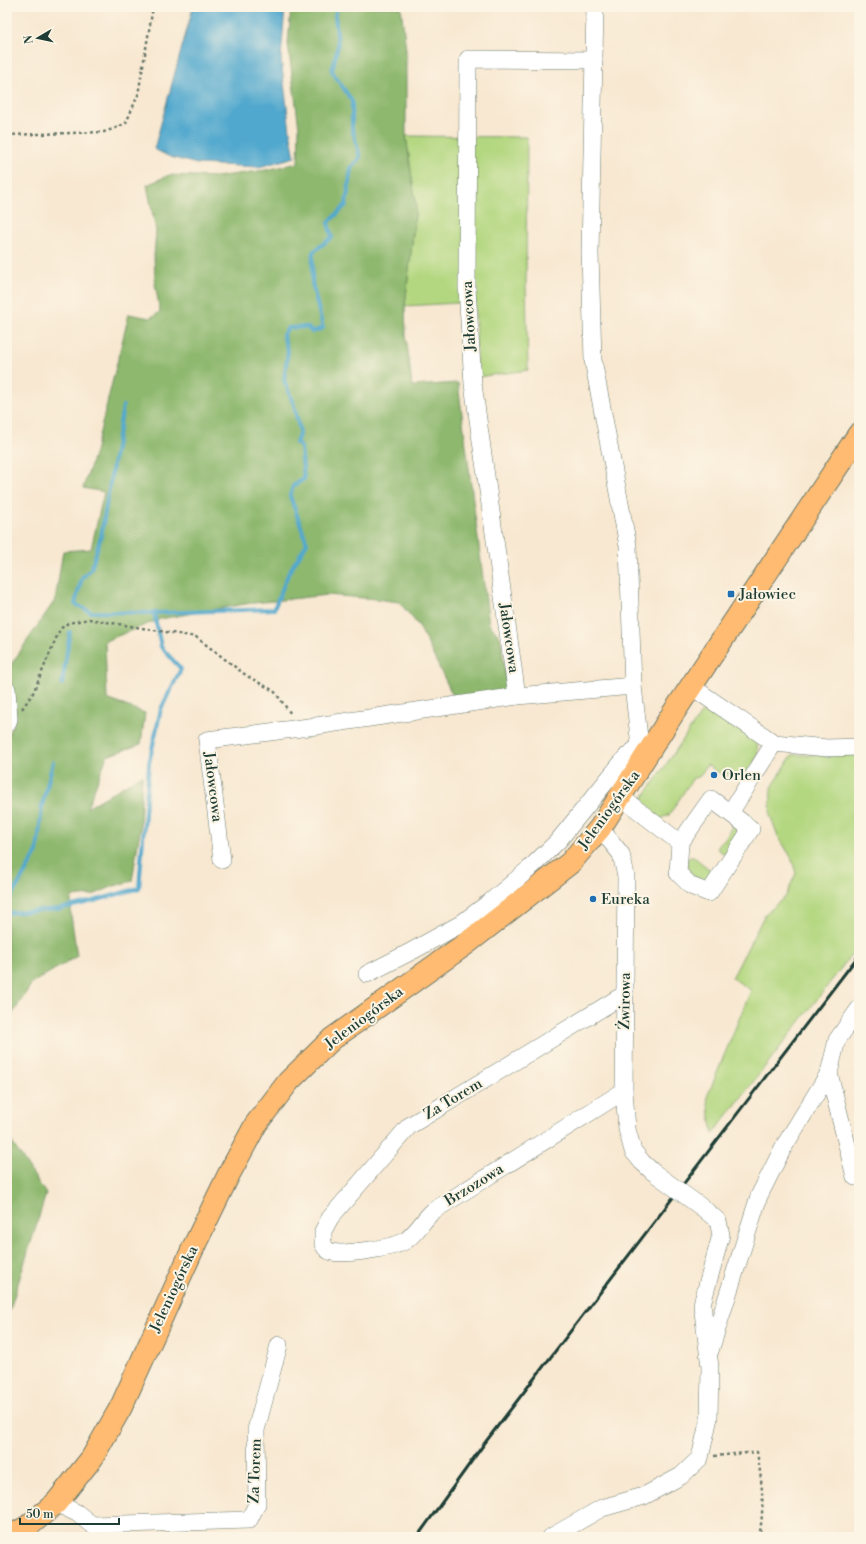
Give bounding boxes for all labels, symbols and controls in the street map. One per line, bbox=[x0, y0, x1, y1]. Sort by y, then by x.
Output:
north arrow bbox=[18, 18, 58, 58]
text: N bbox=[21, 34, 37, 45]
street label: Jałowcowa bbox=[458, 280, 480, 353]
place label: Jałowiec bbox=[738, 585, 796, 604]
marker: Jałowiec bbox=[726, 589, 736, 599]
street label: Jałowcowa bbox=[495, 601, 523, 675]
street label: Jałowcowa bbox=[199, 750, 227, 824]
street label: Jeleniogórska bbox=[573, 766, 644, 854]
place label: Orlen bbox=[722, 766, 761, 785]
marker: Orlen bbox=[709, 770, 719, 780]
place label: Eureka bbox=[601, 890, 650, 909]
marker: Eureka bbox=[588, 894, 598, 904]
street label: Żwirowa bbox=[614, 972, 635, 1030]
street label: Jeleniogórska bbox=[320, 982, 407, 1054]
street label: Za Torem bbox=[420, 1074, 486, 1124]
street label: Brzozowa bbox=[440, 1159, 507, 1211]
street label: Jeleniogórska bbox=[145, 1242, 203, 1336]
street label: Za Torem bbox=[244, 1438, 266, 1504]
scale bar bbox=[20, 1500, 119, 1526]
text: 50 m bbox=[26, 1507, 54, 1522]

